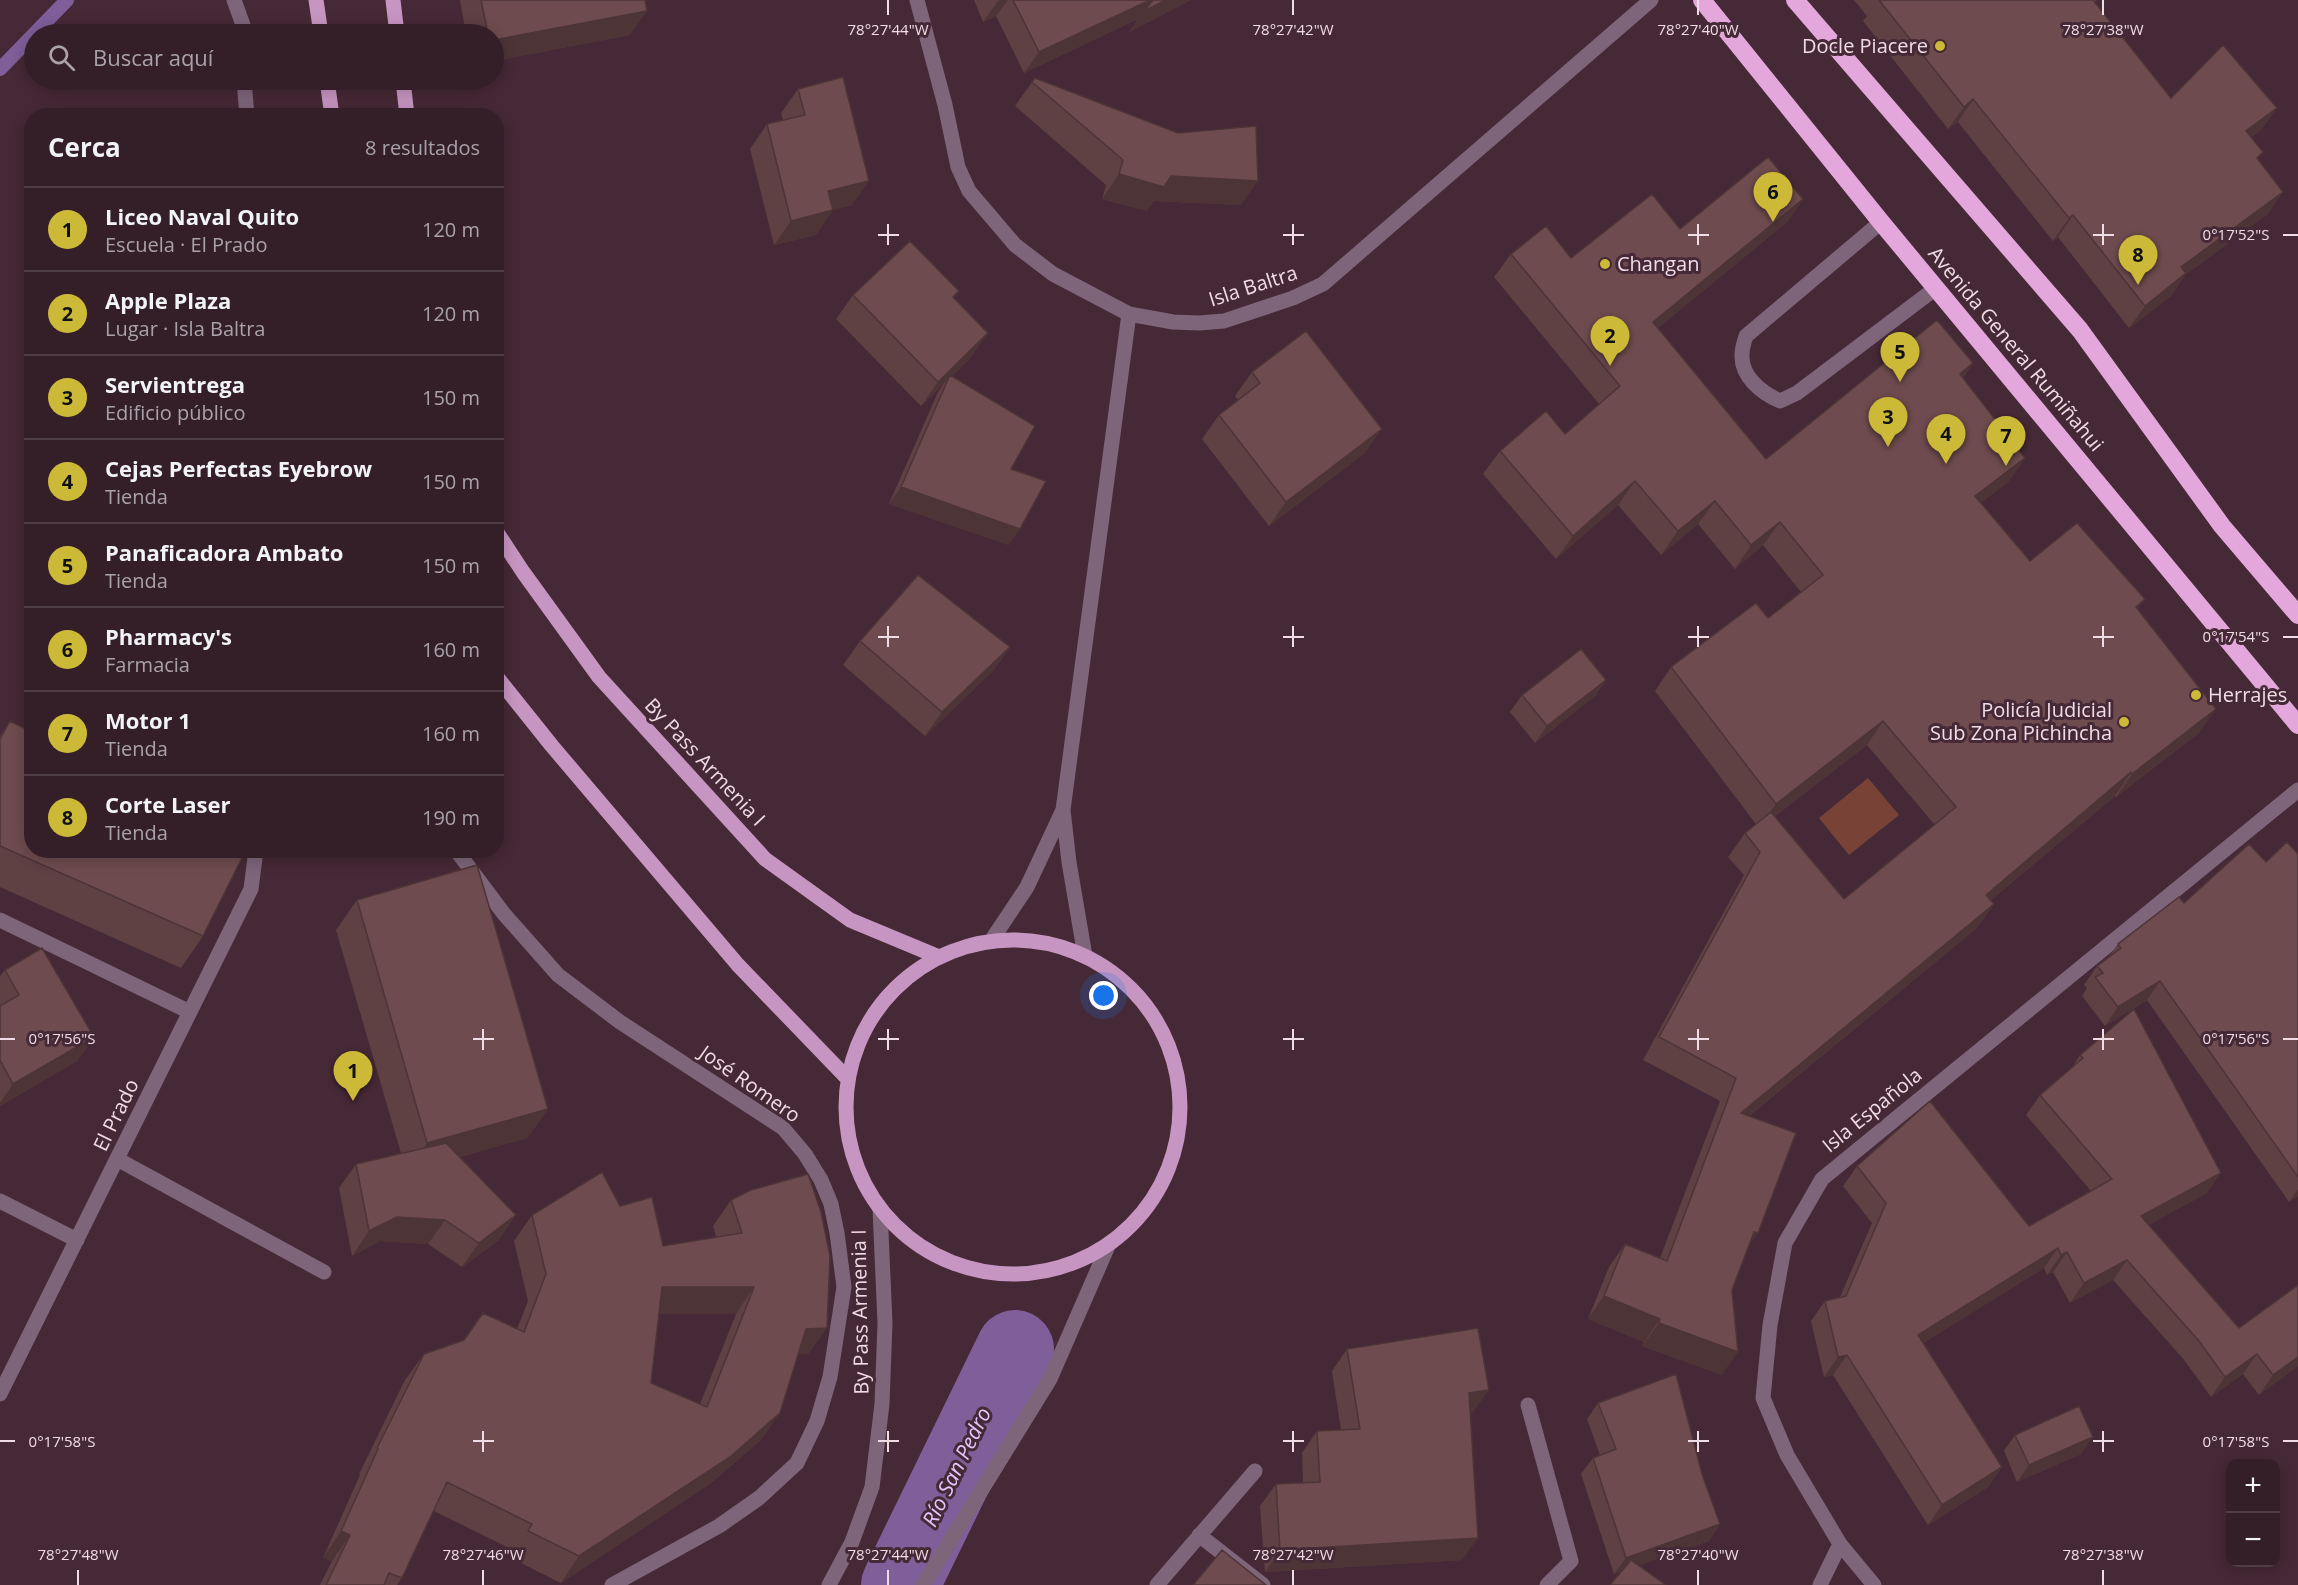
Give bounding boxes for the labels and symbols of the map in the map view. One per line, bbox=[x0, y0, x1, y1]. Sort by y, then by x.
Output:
text: 78°27'44"W bbox=[848, 19, 929, 39]
text: 78°27'42"W bbox=[1253, 19, 1334, 39]
text: 78°27'40"W bbox=[1658, 19, 1739, 39]
text: 78°27'38"W bbox=[2063, 19, 2144, 39]
place label: Docle Piacere bbox=[1802, 32, 1928, 59]
marker: Docle Piacere bbox=[1933, 39, 1947, 53]
pin: 6 bbox=[1754, 172, 1792, 222]
text: 0°17'52"S bbox=[2203, 224, 2269, 244]
pin: 8 bbox=[2118, 236, 2158, 285]
street label: Avenida General Rumiñahui bbox=[1923, 241, 2110, 457]
place label: Changan bbox=[1617, 250, 1699, 277]
marker: Changan bbox=[1598, 257, 1612, 271]
street label: Isla Baltra bbox=[1205, 258, 1301, 313]
pin: 2 bbox=[1590, 316, 1630, 366]
pin: 5 bbox=[1880, 332, 1920, 382]
pin: 3 bbox=[1868, 398, 1908, 447]
pin: 4 bbox=[1926, 414, 1966, 464]
pin: 7 bbox=[1986, 416, 2026, 466]
text: 0°17'54"S bbox=[2203, 626, 2269, 646]
place label: Herrajes bbox=[2208, 681, 2287, 708]
marker: Herrajes bbox=[2189, 688, 2203, 702]
street label: By Pass Armenia I bbox=[639, 692, 772, 831]
place label: Policía Judicial Sub Zona Pichincha bbox=[1930, 696, 2112, 746]
marker: Policía Judicial Sub Zona Pichincha bbox=[2117, 715, 2131, 729]
your location bbox=[1089, 981, 1118, 1010]
text: 0°17'56"S bbox=[29, 1028, 95, 1048]
text: 0°17'56"S bbox=[2203, 1028, 2269, 1048]
street label: José Romero bbox=[693, 1038, 806, 1128]
pin: 1 bbox=[334, 1052, 372, 1101]
street label: Isla Española bbox=[1816, 1061, 1927, 1158]
street label: El Prado bbox=[87, 1074, 145, 1155]
street label: By Pass Armenia I bbox=[845, 1229, 874, 1395]
water label: Río San Pedro bbox=[915, 1402, 997, 1531]
text: 0°17'58"S bbox=[29, 1431, 95, 1451]
text: 0°17'58"S bbox=[2203, 1431, 2269, 1451]
text: 78°27'48"W bbox=[38, 1544, 119, 1564]
text: 78°27'46"W bbox=[443, 1544, 524, 1564]
text: 78°27'44"W bbox=[848, 1544, 929, 1564]
text: 78°27'42"W bbox=[1253, 1544, 1334, 1564]
text: 78°27'40"W bbox=[1658, 1544, 1739, 1564]
text: 78°27'38"W bbox=[2063, 1544, 2144, 1564]

